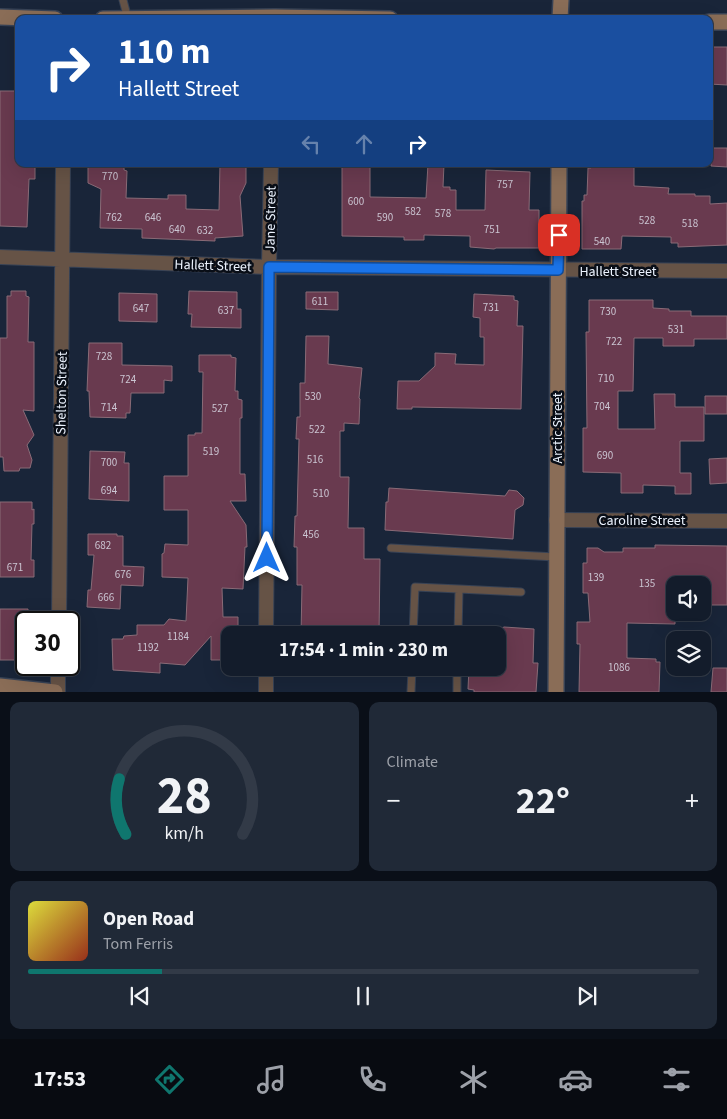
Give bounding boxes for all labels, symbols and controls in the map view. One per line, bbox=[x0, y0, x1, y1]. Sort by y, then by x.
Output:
text: 110 m bbox=[118, 27, 210, 77]
icon: right bbox=[35, 35, 100, 100]
text: Hallett Street bbox=[118, 73, 239, 105]
icon: left bbox=[297, 130, 325, 158]
icon: ahead bbox=[350, 130, 378, 158]
icon: right bbox=[403, 130, 431, 158]
house number: 770 bbox=[102, 169, 118, 184]
house number: 757 bbox=[497, 177, 513, 192]
street label: Jane Street bbox=[260, 185, 282, 252]
house number: 600 bbox=[348, 194, 364, 209]
house number: 582 bbox=[405, 204, 421, 219]
house number: 578 bbox=[435, 206, 452, 221]
house number: 762 bbox=[106, 210, 122, 225]
house number: 646 bbox=[145, 210, 162, 225]
house number: 590 bbox=[377, 210, 393, 225]
house number: 528 bbox=[639, 213, 656, 228]
pin bbox=[538, 214, 580, 256]
house number: 518 bbox=[682, 216, 699, 231]
icon: arrive bbox=[545, 221, 573, 249]
house number: 640 bbox=[169, 222, 185, 237]
house number: 751 bbox=[484, 222, 500, 237]
house number: 632 bbox=[197, 223, 213, 238]
house number: 540 bbox=[594, 234, 610, 249]
street label: Hallett Street bbox=[174, 255, 252, 277]
street label: Hallett Street bbox=[579, 262, 657, 282]
house number: 611 bbox=[312, 294, 328, 309]
house number: 731 bbox=[483, 300, 499, 315]
house number: 647 bbox=[133, 301, 149, 316]
house number: 637 bbox=[218, 303, 234, 318]
house number: 730 bbox=[600, 304, 616, 319]
house number: 531 bbox=[668, 322, 684, 337]
house number: 722 bbox=[606, 334, 622, 349]
house number: 728 bbox=[96, 349, 113, 364]
street label: Shelton Street bbox=[51, 351, 73, 435]
house number: 710 bbox=[598, 371, 614, 386]
house number: 724 bbox=[120, 372, 137, 387]
house number: 530 bbox=[305, 389, 321, 404]
street label: Arctic Street bbox=[548, 392, 568, 464]
house number: 704 bbox=[594, 399, 611, 414]
house number: 714 bbox=[101, 400, 118, 415]
house number: 527 bbox=[212, 401, 228, 416]
house number: 522 bbox=[309, 422, 325, 437]
house number: 519 bbox=[203, 444, 219, 459]
house number: 690 bbox=[597, 448, 613, 463]
house number: 516 bbox=[307, 452, 324, 467]
house number: 700 bbox=[101, 455, 117, 470]
house number: 694 bbox=[101, 483, 118, 498]
house number: 510 bbox=[313, 486, 329, 501]
street label: Caroline Street bbox=[599, 511, 686, 531]
house number: 456 bbox=[303, 527, 320, 542]
position arrow bbox=[240, 531, 292, 583]
house number: 682 bbox=[95, 538, 111, 553]
house number: 671 bbox=[7, 560, 23, 575]
house number: 676 bbox=[115, 567, 132, 582]
house number: 139 bbox=[588, 570, 604, 585]
house number: 135 bbox=[639, 576, 655, 591]
map controls bbox=[666, 576, 711, 676]
button: sound bbox=[666, 576, 711, 621]
house number: 666 bbox=[98, 590, 115, 605]
speed limit sign: 30 bbox=[15, 611, 80, 676]
house number: 1184 bbox=[167, 629, 189, 644]
button: layers bbox=[666, 631, 711, 676]
text: 17:54 · 1 min · 230 m bbox=[279, 637, 448, 664]
house number: 1192 bbox=[137, 640, 159, 655]
house number: 1086 bbox=[608, 660, 630, 675]
text: Climate bbox=[387, 751, 438, 773]
text: 28 bbox=[157, 760, 212, 834]
text: 22° bbox=[516, 774, 570, 828]
text: − bbox=[387, 781, 400, 821]
text: + bbox=[685, 781, 699, 821]
text: km/h bbox=[164, 821, 204, 846]
text: Open Road bbox=[103, 906, 194, 933]
text: Tom Ferris bbox=[103, 933, 173, 955]
icon: previous bbox=[126, 982, 154, 1010]
icon: pause bbox=[349, 982, 377, 1010]
icon: next bbox=[573, 982, 601, 1010]
icon: directions bbox=[152, 1062, 187, 1097]
icon: music bbox=[254, 1062, 289, 1097]
icon: phone bbox=[355, 1062, 390, 1097]
icon: climate bbox=[456, 1062, 491, 1097]
icon: car bbox=[558, 1062, 593, 1097]
icon: filters bbox=[659, 1062, 694, 1097]
text: 17:53 bbox=[33, 1063, 86, 1095]

